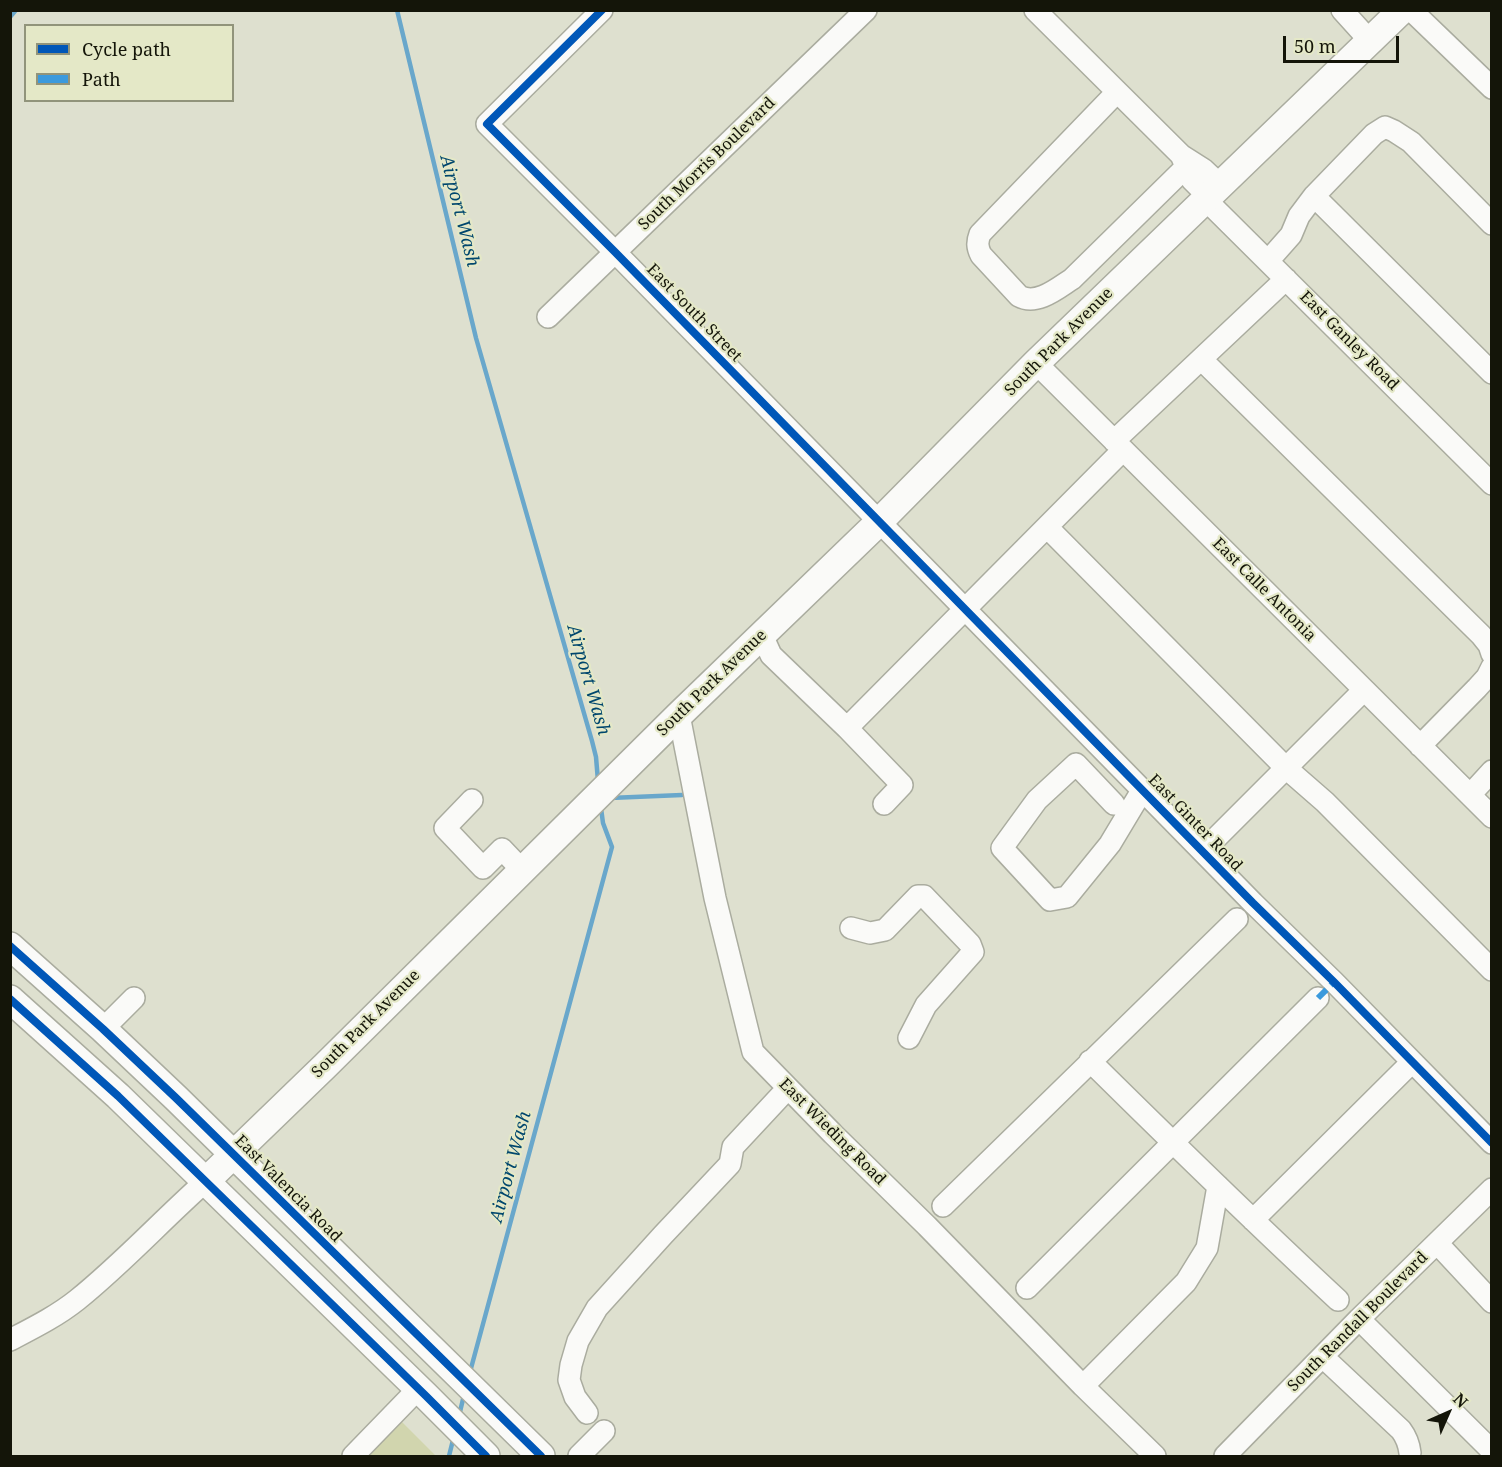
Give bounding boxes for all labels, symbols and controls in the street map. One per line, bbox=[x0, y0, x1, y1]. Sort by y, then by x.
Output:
legend bbox=[24, 24, 234, 102]
scale bar bbox=[1286, 24, 1402, 62]
text: 50 m bbox=[1294, 34, 1336, 58]
text: Cycle path bbox=[82, 37, 171, 61]
text: Path bbox=[82, 67, 121, 91]
street label: South Morris Boulevard bbox=[635, 94, 779, 234]
water label: Airport Wash bbox=[435, 153, 483, 269]
street label: East South Street bbox=[642, 260, 746, 366]
street label: South Park Avenue bbox=[1001, 284, 1117, 400]
street label: East Ganley Road bbox=[1296, 288, 1402, 394]
street label: East Calle Antonia bbox=[1208, 534, 1320, 646]
water label: Airport Wash bbox=[562, 622, 614, 738]
street label: South Park Avenue bbox=[653, 626, 771, 740]
street label: East Ginter Road bbox=[1144, 771, 1246, 875]
street label: South Park Avenue bbox=[308, 966, 424, 1082]
street label: East Wieding Road bbox=[775, 1075, 889, 1189]
water label: Airport Wash bbox=[486, 1109, 536, 1225]
street label: East Valencia Road bbox=[231, 1132, 345, 1246]
street label: South Randall Boulevard bbox=[1284, 1248, 1432, 1396]
north arrow bbox=[1418, 1383, 1478, 1443]
text: N bbox=[1448, 1388, 1473, 1413]

